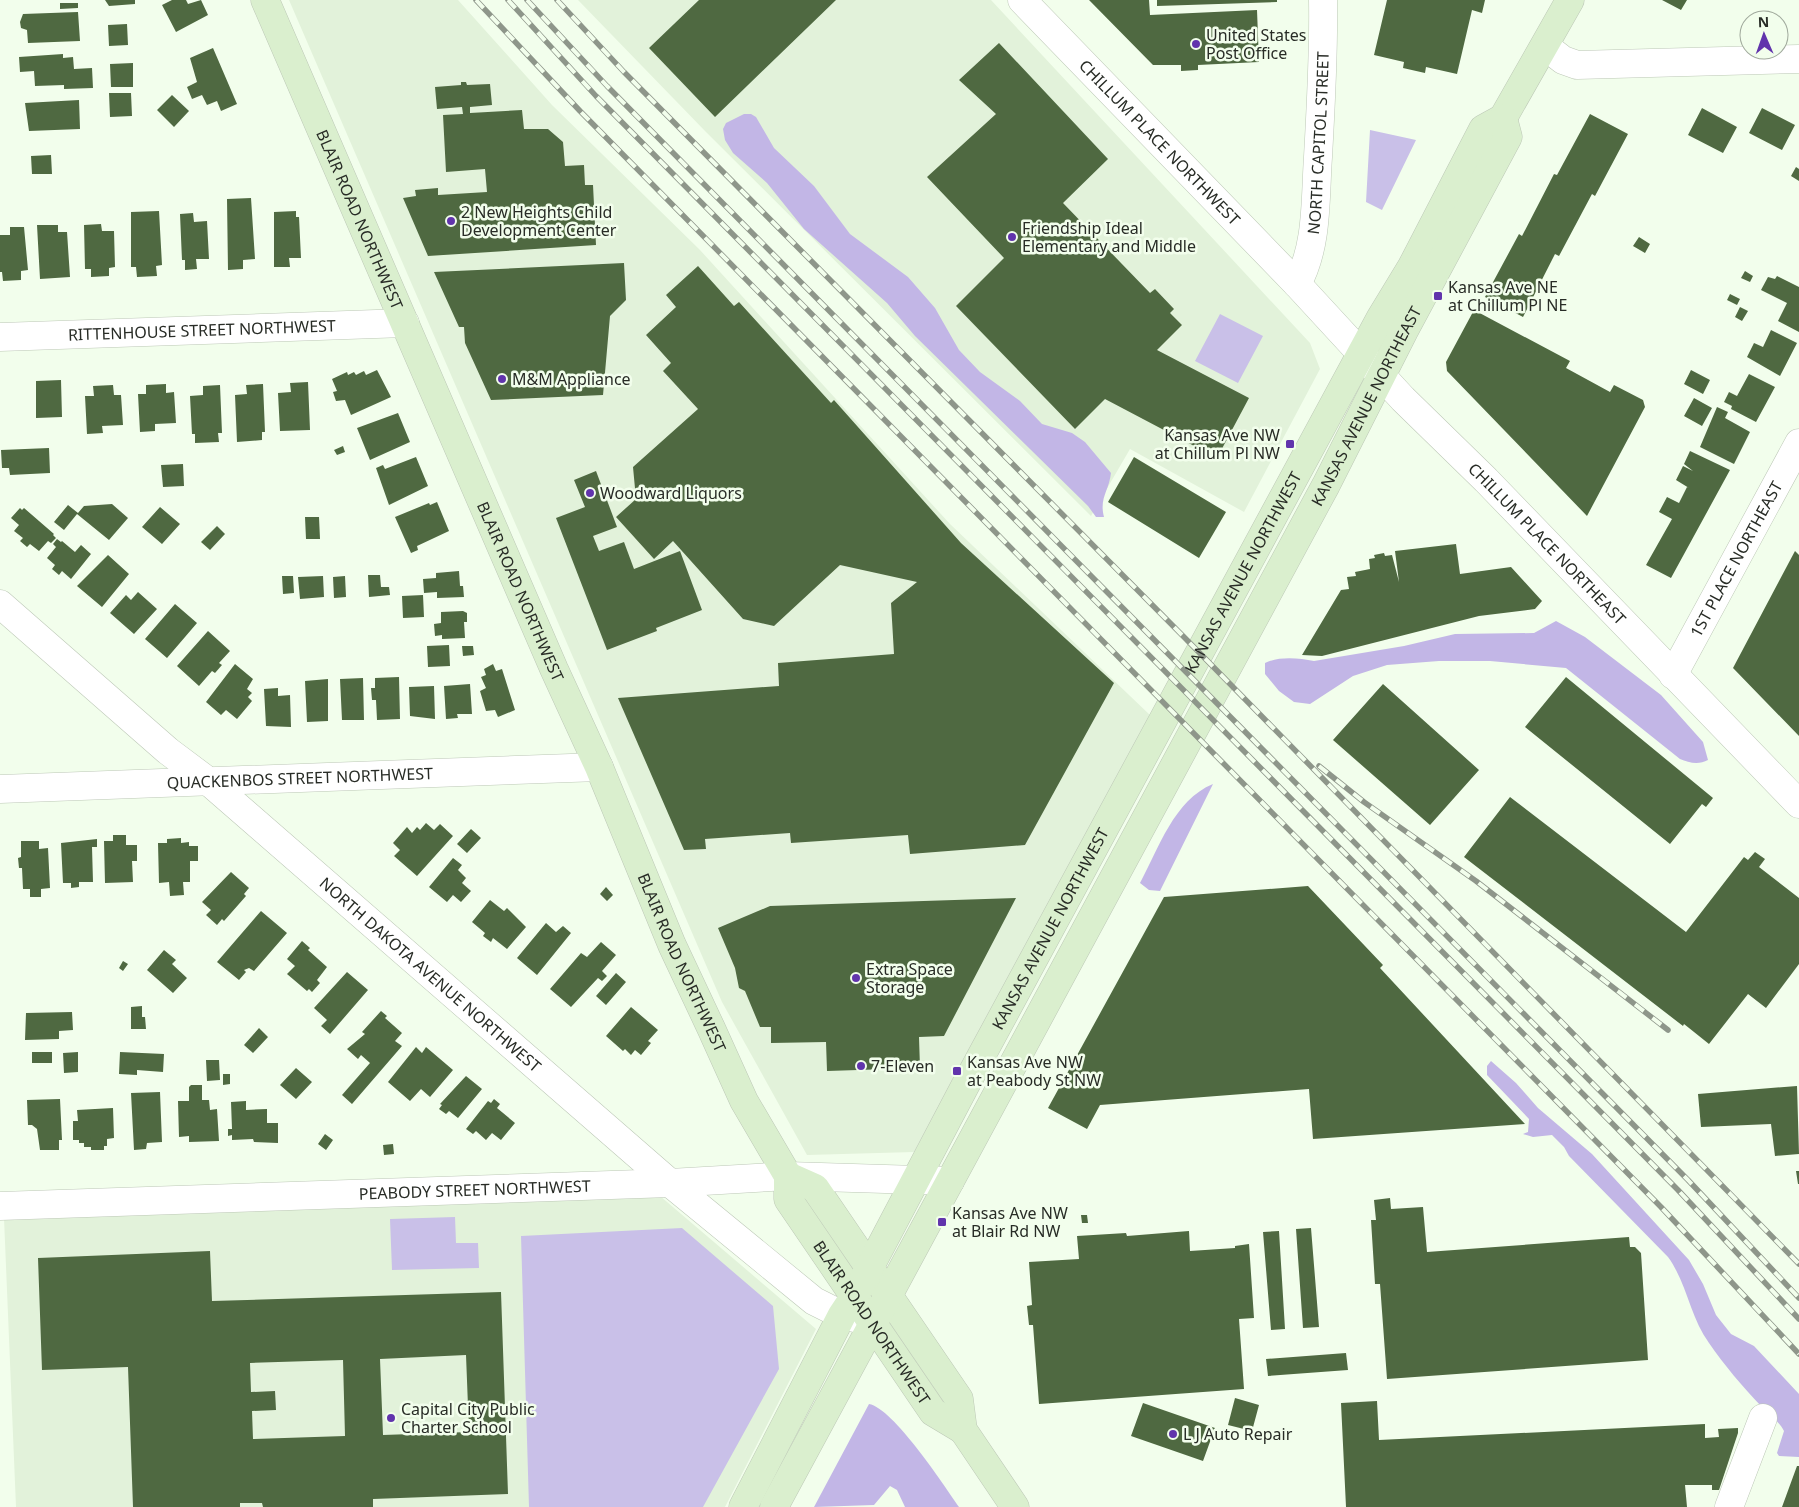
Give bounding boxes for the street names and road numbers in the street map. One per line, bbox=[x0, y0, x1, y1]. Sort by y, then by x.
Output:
street label: NORTH CAPITOL STREET bbox=[1302, 51, 1334, 236]
street label: CHILLUM PLACE NORTHWEST bbox=[1074, 55, 1245, 230]
street label: BLAIR ROAD NORTHWEST bbox=[311, 126, 408, 313]
street label: KANSAS AVENUE NORTHEAST bbox=[1306, 302, 1426, 510]
street label: RITTENHOUSE STREET NORTHWEST bbox=[68, 314, 336, 346]
street label: CHILLUM PLACE NORTHEAST bbox=[1464, 458, 1631, 630]
street label: KANSAS AVENUE NORTHWEST bbox=[1179, 468, 1306, 677]
street label: 1ST PLACE NORTHEAST bbox=[1685, 477, 1787, 641]
street label: BLAIR ROAD NORTHWEST bbox=[472, 498, 569, 685]
street label: QUACKENBOS STREET NORTHWEST bbox=[166, 762, 433, 794]
street label: KANSAS AVENUE NORTHWEST bbox=[987, 824, 1114, 1033]
street label: BLAIR ROAD NORTHWEST bbox=[633, 870, 731, 1056]
street label: NORTH DAKOTA AVENUE NORTHWEST bbox=[315, 872, 546, 1077]
street label: PEABODY STREET NORTHWEST bbox=[358, 1175, 591, 1205]
street label: BLAIR ROAD NORTHWEST bbox=[808, 1236, 936, 1409]

